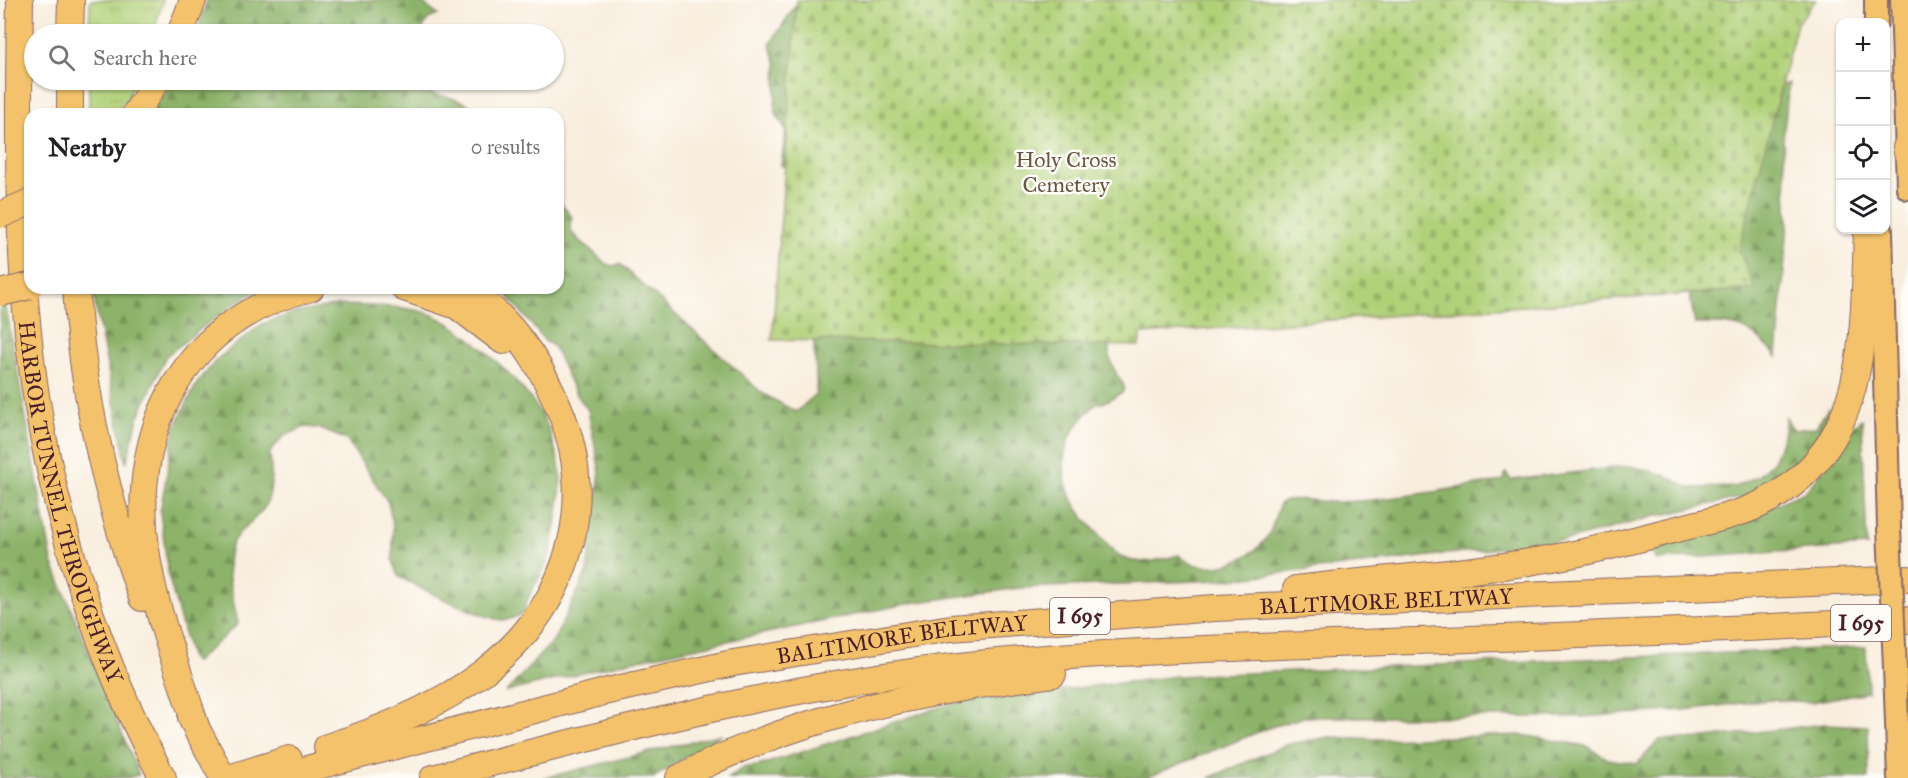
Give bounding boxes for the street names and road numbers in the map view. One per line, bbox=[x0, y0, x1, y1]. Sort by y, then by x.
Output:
street label: HARBOR TUNNEL THROUGHWAY bbox=[13, 320, 129, 688]
street label: BALTIMORE BELTWAY bbox=[1259, 583, 1514, 620]
road number: I 695 bbox=[1050, 598, 1110, 634]
road number: I 695 bbox=[1831, 605, 1891, 641]
street label: BALTIMORE BELTWAY bbox=[774, 609, 1030, 670]

